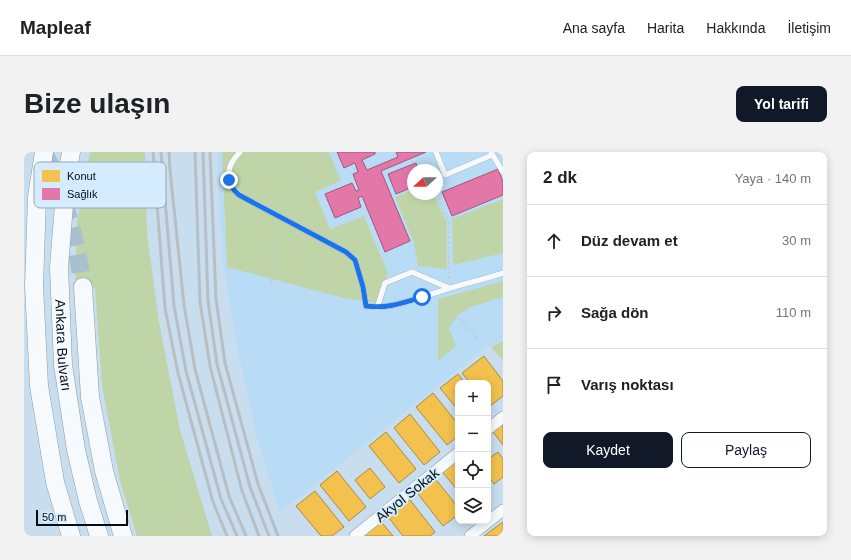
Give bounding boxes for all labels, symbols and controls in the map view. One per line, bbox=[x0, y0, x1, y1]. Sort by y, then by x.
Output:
text: Mapleaf bbox=[20, 17, 91, 38]
text: Ana sayfa bbox=[563, 20, 625, 36]
text: Harita bbox=[647, 20, 684, 36]
text: Hakkında bbox=[706, 20, 765, 36]
text: İletişim bbox=[787, 20, 831, 36]
button: Yol tarifi bbox=[736, 86, 827, 122]
text: Bize ulaşın bbox=[24, 88, 170, 119]
legend bbox=[34, 162, 166, 208]
north arrow bbox=[407, 164, 443, 200]
text: 2 dk bbox=[543, 168, 577, 187]
text: Konut bbox=[67, 170, 96, 182]
route end bbox=[220, 171, 238, 189]
text: Yaya · 140 m bbox=[735, 171, 811, 186]
text: Sağlık bbox=[67, 188, 98, 200]
icon: ahead bbox=[543, 230, 565, 252]
text: Düz devam et bbox=[581, 232, 678, 249]
text: 30 m bbox=[782, 233, 811, 248]
route start bbox=[413, 288, 431, 306]
street label: Ankara Bulvarı bbox=[52, 299, 75, 392]
icon: right bbox=[543, 302, 565, 324]
text: Sağa dön bbox=[581, 304, 649, 321]
text: 110 m bbox=[776, 305, 811, 320]
icon: arrive bbox=[543, 374, 565, 396]
text: Varış noktası bbox=[581, 376, 674, 393]
map controls bbox=[455, 380, 491, 524]
button: + bbox=[455, 380, 491, 416]
button: − bbox=[455, 416, 491, 452]
button: Kaydet bbox=[543, 432, 673, 468]
button: Paylaş bbox=[681, 432, 811, 468]
button: locate bbox=[455, 452, 491, 488]
street label: Akyol Sokak bbox=[372, 464, 443, 525]
button: layers bbox=[455, 488, 491, 524]
scale bar bbox=[36, 508, 128, 527]
text: 50 m bbox=[42, 511, 66, 523]

